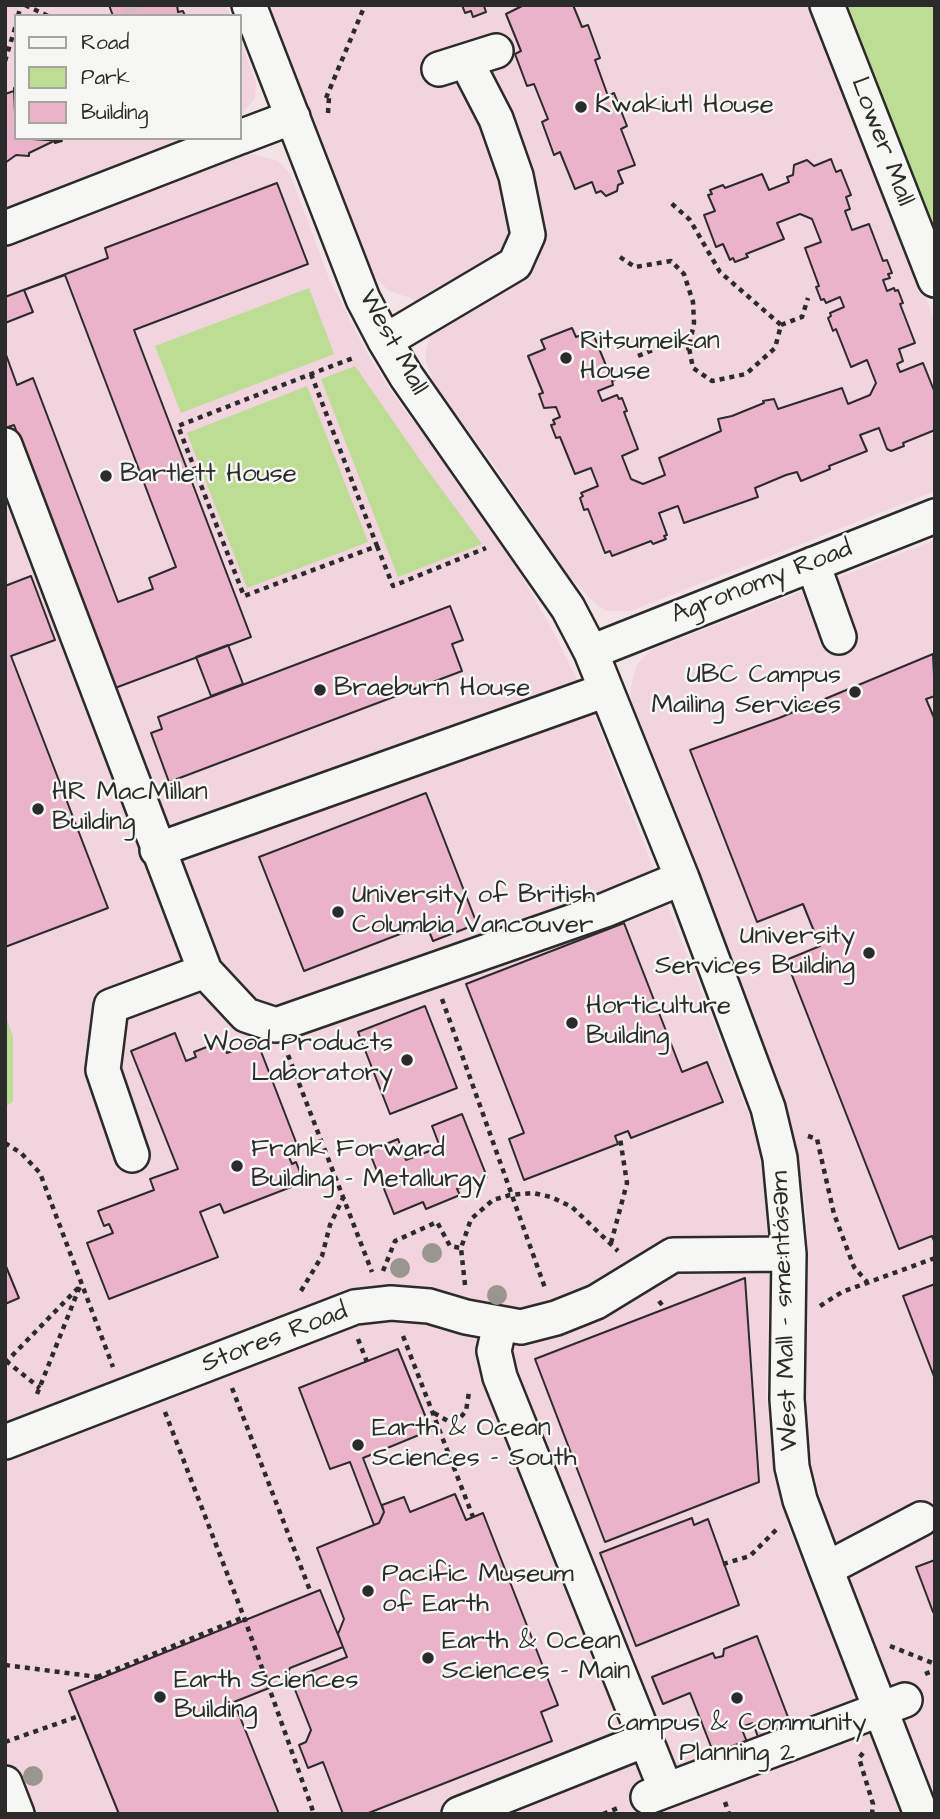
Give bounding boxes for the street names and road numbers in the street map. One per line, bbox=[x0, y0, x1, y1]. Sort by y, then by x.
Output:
street label: Lower Mall bbox=[842, 73, 920, 211]
street label: West Mall bbox=[350, 285, 434, 401]
street label: Agronomy Road bbox=[667, 534, 857, 632]
street label: West Mall - sme:ntásəm bbox=[766, 1170, 806, 1452]
street label: Stores Road bbox=[198, 1297, 352, 1381]

